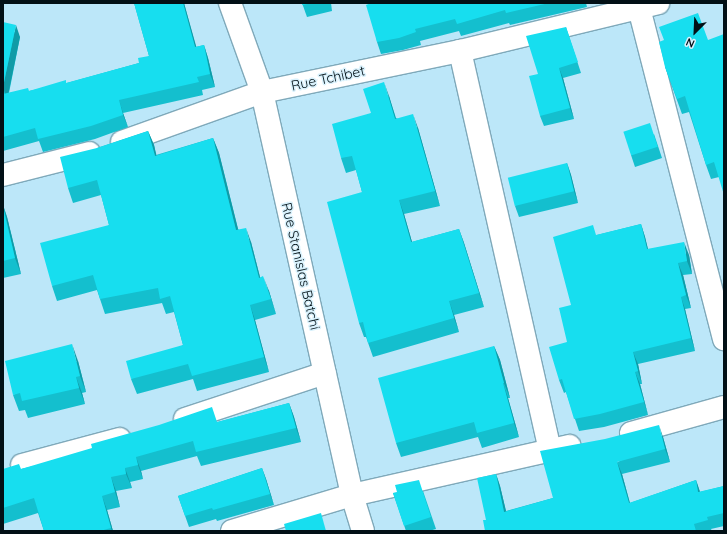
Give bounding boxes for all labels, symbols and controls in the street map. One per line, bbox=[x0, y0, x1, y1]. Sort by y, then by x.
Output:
north arrow bbox=[675, 12, 715, 52]
text: N bbox=[684, 35, 697, 51]
street label: Rue Tchibet bbox=[290, 62, 366, 94]
street label: Rue Stanislas Batchi bbox=[278, 201, 324, 331]

